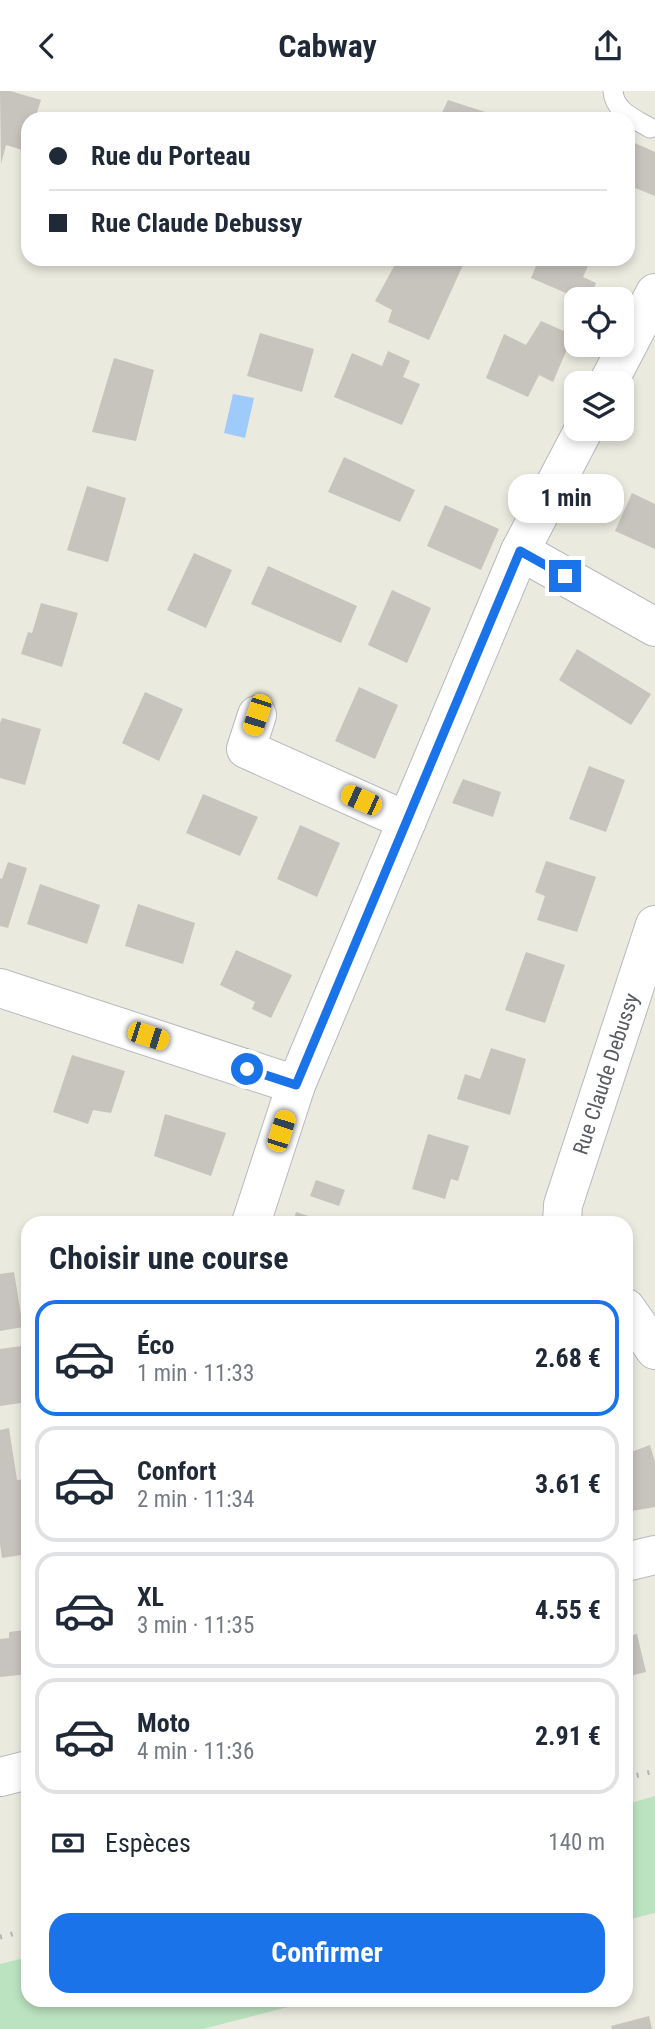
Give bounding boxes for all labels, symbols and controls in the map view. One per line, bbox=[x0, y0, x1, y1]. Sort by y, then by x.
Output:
icon: back bbox=[28, 27, 66, 65]
text: Cabway bbox=[278, 27, 377, 65]
icon: share bbox=[589, 27, 627, 65]
text: Rue du Porteau bbox=[91, 141, 251, 171]
text: Rue Claude Debussy bbox=[91, 208, 302, 238]
map controls bbox=[564, 287, 634, 441]
button: locate bbox=[564, 287, 634, 357]
button: layers bbox=[564, 371, 634, 441]
callout: 1 min bbox=[507, 475, 623, 524]
text: 1 min bbox=[540, 485, 592, 512]
route end bbox=[549, 560, 581, 592]
car bbox=[241, 692, 274, 738]
car bbox=[338, 782, 385, 818]
street label: Rue Claude Debussy bbox=[568, 990, 644, 1158]
car bbox=[125, 1020, 172, 1052]
route start bbox=[231, 1053, 263, 1085]
car bbox=[265, 1108, 298, 1154]
text: Choisir une course bbox=[49, 1239, 289, 1277]
icon: car bbox=[53, 1327, 116, 1390]
text: Éco bbox=[137, 1330, 174, 1360]
text: 2.68 € bbox=[535, 1343, 601, 1373]
text: 1 min · 11:33 bbox=[137, 1360, 254, 1387]
icon: car bbox=[53, 1453, 116, 1516]
text: Confort bbox=[137, 1456, 216, 1486]
text: 3.61 € bbox=[535, 1469, 601, 1499]
text: 2 min · 11:34 bbox=[137, 1486, 254, 1513]
icon: car bbox=[53, 1579, 116, 1642]
text: XL bbox=[137, 1582, 164, 1612]
text: 4.55 € bbox=[535, 1595, 601, 1625]
text: 3 min · 11:35 bbox=[137, 1612, 254, 1639]
icon: car bbox=[53, 1705, 116, 1768]
text: Moto bbox=[137, 1708, 190, 1738]
text: 2.91 € bbox=[535, 1721, 601, 1751]
text: 4 min · 11:36 bbox=[137, 1738, 254, 1765]
icon: cash bbox=[49, 1824, 87, 1862]
text: Espèces bbox=[105, 1828, 191, 1858]
text: 140 m bbox=[548, 1829, 605, 1856]
button: Confirmer bbox=[49, 1913, 605, 1993]

